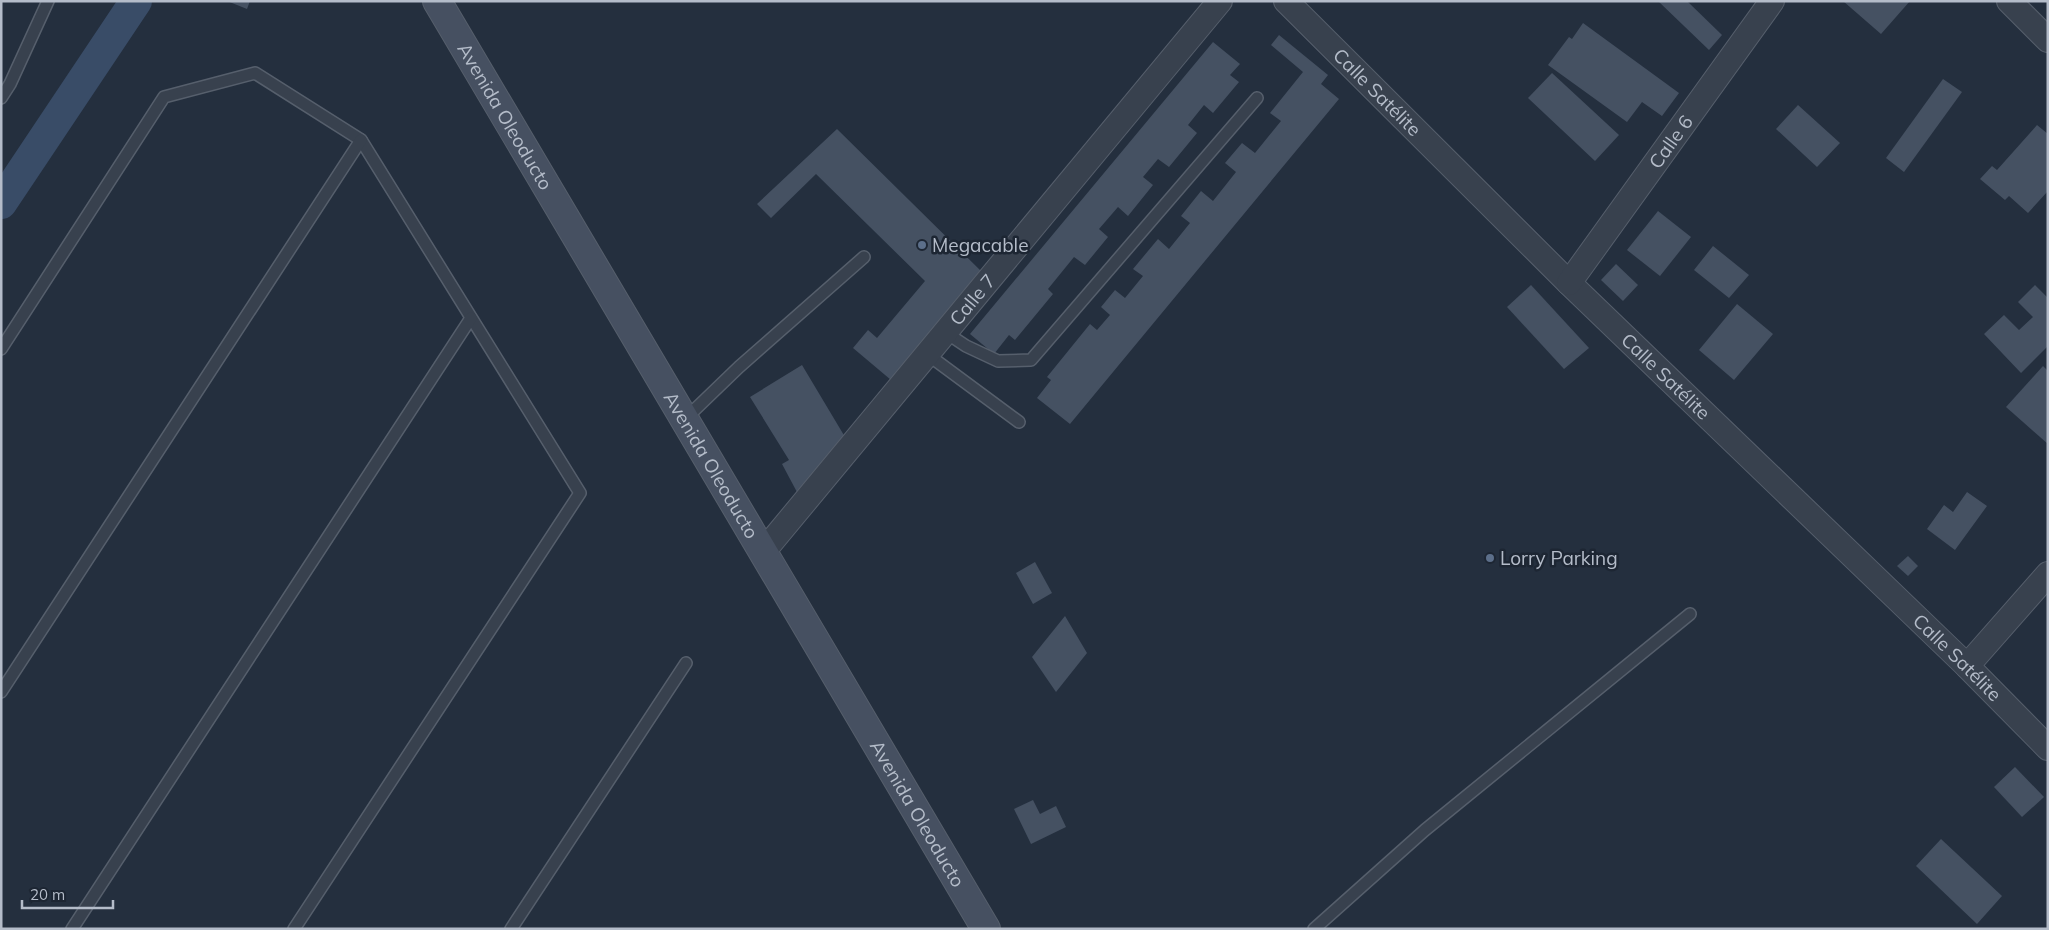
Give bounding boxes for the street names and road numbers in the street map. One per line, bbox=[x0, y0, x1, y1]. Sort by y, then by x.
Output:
street label: Avenida Oleoducto bbox=[452, 38, 558, 194]
street label: Calle Satélite bbox=[1328, 43, 1426, 141]
street label: Calle 6 bbox=[1643, 110, 1698, 173]
street label: Calle 7 bbox=[944, 269, 1001, 330]
street label: Calle Satélite bbox=[1616, 328, 1716, 425]
street label: Avenida Oleoducto bbox=[659, 387, 764, 543]
street label: Calle Satélite bbox=[1908, 609, 2007, 706]
street label: Avenida Oleoducto bbox=[865, 736, 970, 891]

